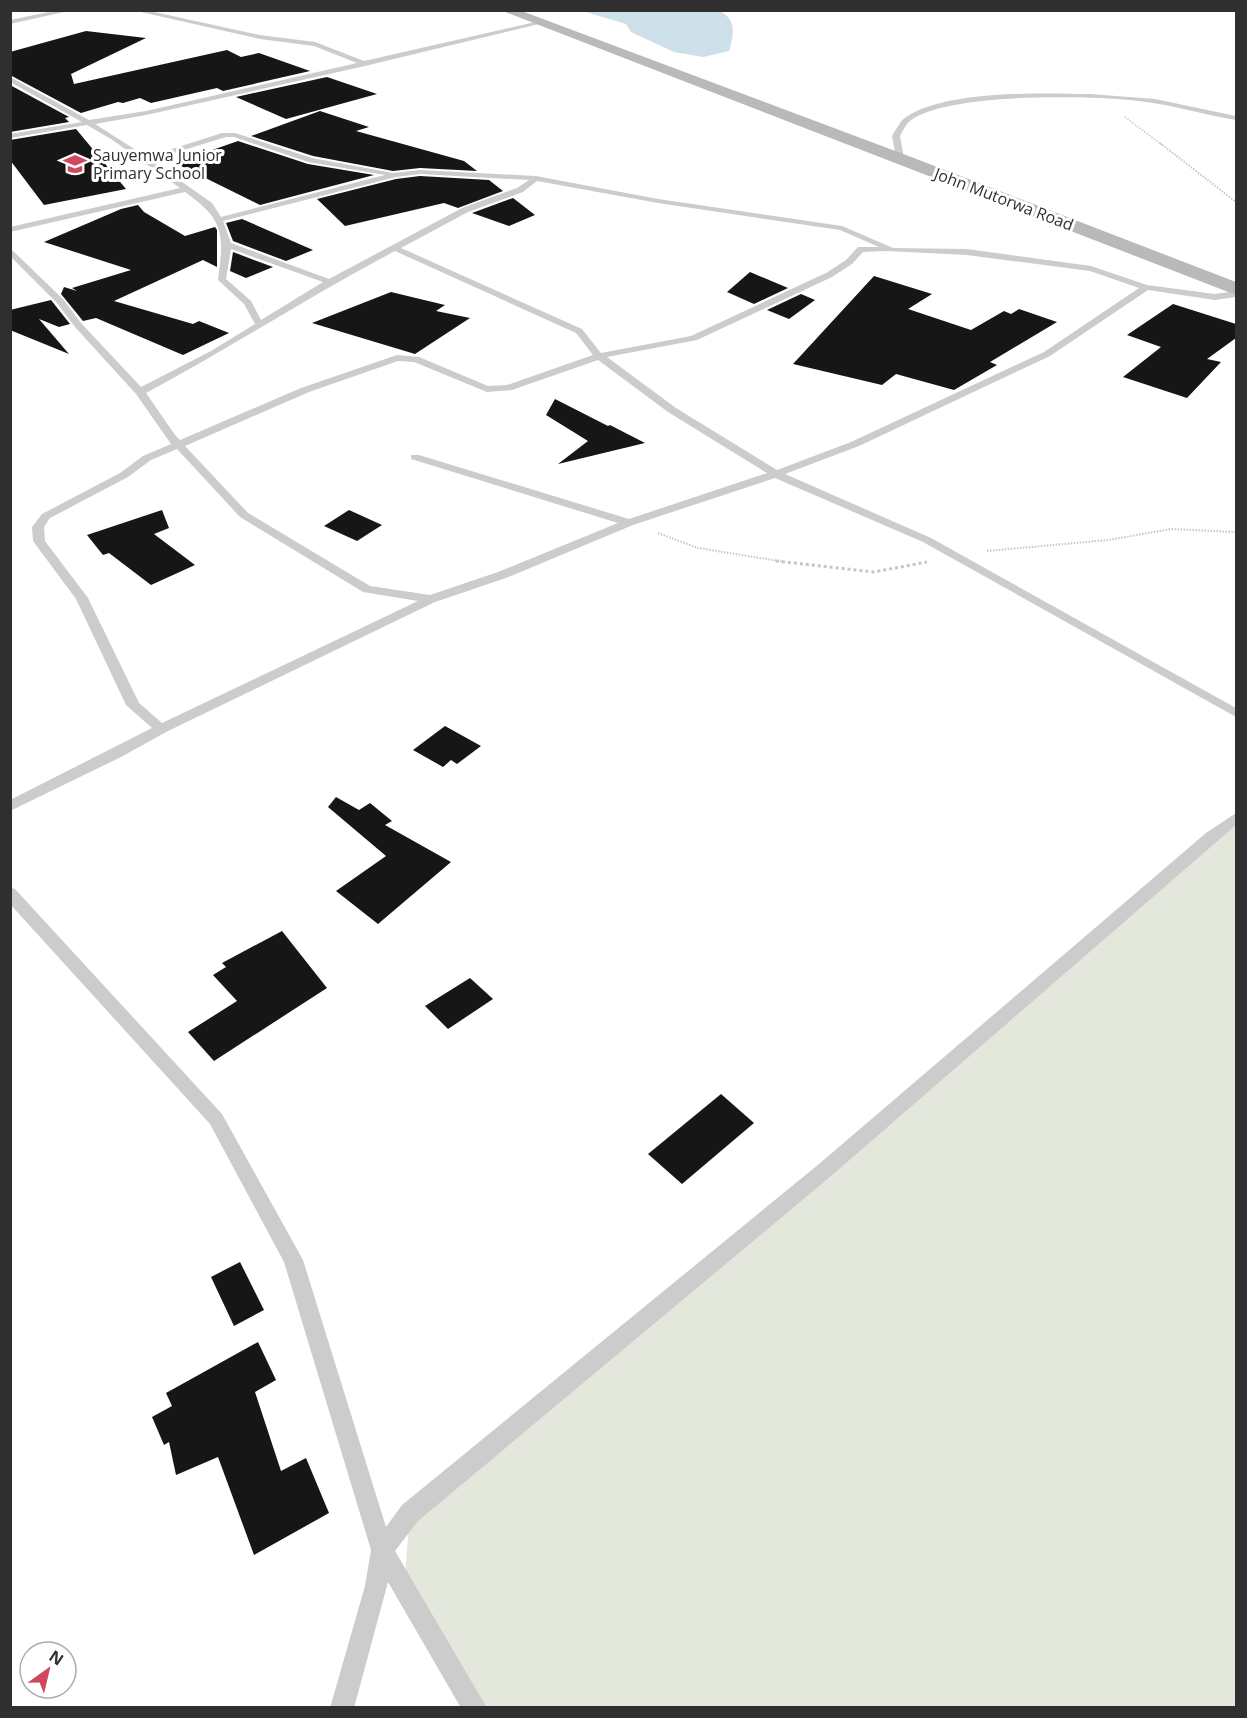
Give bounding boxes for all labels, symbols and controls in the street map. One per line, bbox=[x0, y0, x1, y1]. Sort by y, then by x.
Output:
place label: Sauyemwa Junior Primary School bbox=[93, 144, 222, 184]
school or university icon: Sauyemwa Junior Primary School bbox=[62, 151, 88, 177]
street label: John Mutorwa Road bbox=[929, 162, 1077, 236]
north arrow bbox=[18, 1640, 78, 1700]
text: N bbox=[45, 1645, 68, 1670]

